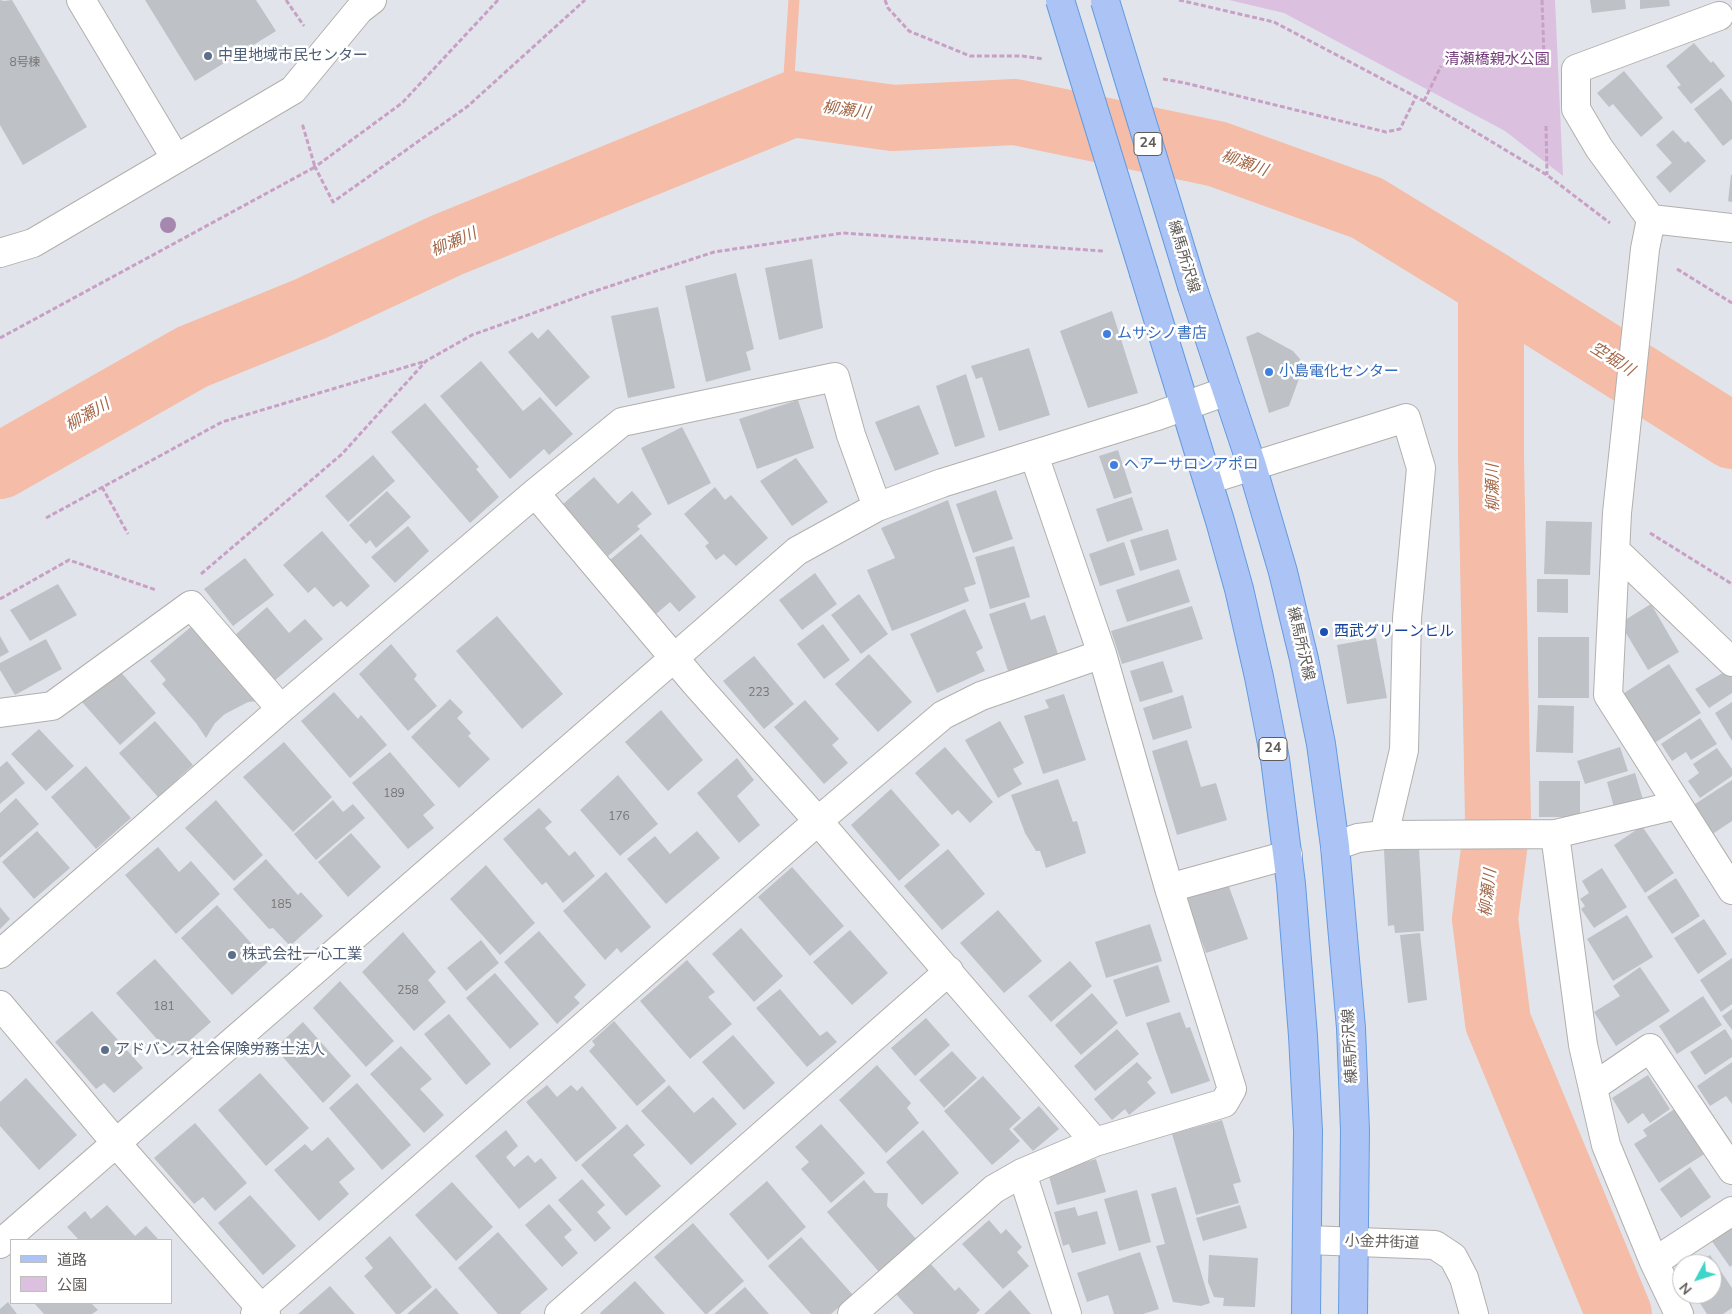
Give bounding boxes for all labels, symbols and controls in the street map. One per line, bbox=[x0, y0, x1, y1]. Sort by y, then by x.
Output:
place label: 中里地域市民センター bbox=[218, 47, 368, 65]
marker: 中里地域市民センター bbox=[202, 50, 214, 62]
park label: 清瀬橋親水公園 bbox=[1445, 51, 1549, 69]
house number: 8号棟 bbox=[9, 56, 41, 70]
water label: 柳瀬川 bbox=[821, 98, 871, 124]
road number: 24 bbox=[1134, 132, 1162, 156]
water label: 柳瀬川 bbox=[1218, 147, 1270, 181]
street label: 練馬所沢線 bbox=[1163, 219, 1203, 295]
water label: 柳瀬川 bbox=[428, 225, 480, 261]
place label: ムサシノ書店 bbox=[1117, 325, 1207, 343]
marker: ムサシノ書店 bbox=[1101, 328, 1113, 340]
water label: 空堀川 bbox=[1587, 339, 1637, 381]
place label: 小島電化センター bbox=[1279, 363, 1399, 381]
marker: 小島電化センター bbox=[1263, 366, 1275, 378]
water label: 柳瀬川 bbox=[62, 396, 114, 436]
place label: ヘアーサロンアポロ bbox=[1124, 456, 1258, 474]
marker: ヘアーサロンアポロ bbox=[1108, 459, 1120, 471]
water label: 柳瀬川 bbox=[1484, 464, 1504, 512]
street label: 練馬所沢線 bbox=[1283, 605, 1317, 683]
place label: 西武グリーンヒル bbox=[1334, 623, 1454, 641]
marker: 西武グリーンヒル bbox=[1318, 626, 1330, 638]
house number: 223 bbox=[748, 686, 770, 700]
road number: 24 bbox=[1259, 738, 1287, 761]
house number: 189 bbox=[383, 787, 405, 801]
house number: 176 bbox=[608, 810, 630, 824]
water label: 柳瀬川 bbox=[1477, 868, 1501, 918]
house number: 185 bbox=[270, 898, 292, 912]
place label: 株式会社一心工業 bbox=[242, 946, 362, 964]
marker: 株式会社一心工業 bbox=[226, 949, 238, 961]
house number: 258 bbox=[397, 984, 419, 998]
house number: 181 bbox=[153, 1000, 175, 1014]
street label: 練馬所沢線 bbox=[1340, 1008, 1362, 1084]
place label: アドバンス社会保険労務士法人 bbox=[115, 1041, 325, 1059]
marker: アドバンス社会保険労務士法人 bbox=[99, 1044, 111, 1056]
street label: 小金井街道 bbox=[1344, 1233, 1420, 1253]
legend bbox=[10, 1239, 172, 1304]
text: 道路 bbox=[57, 1250, 87, 1270]
north arrow bbox=[1672, 1254, 1722, 1304]
text: 公園 bbox=[57, 1275, 87, 1295]
text: N bbox=[1675, 1278, 1697, 1298]

